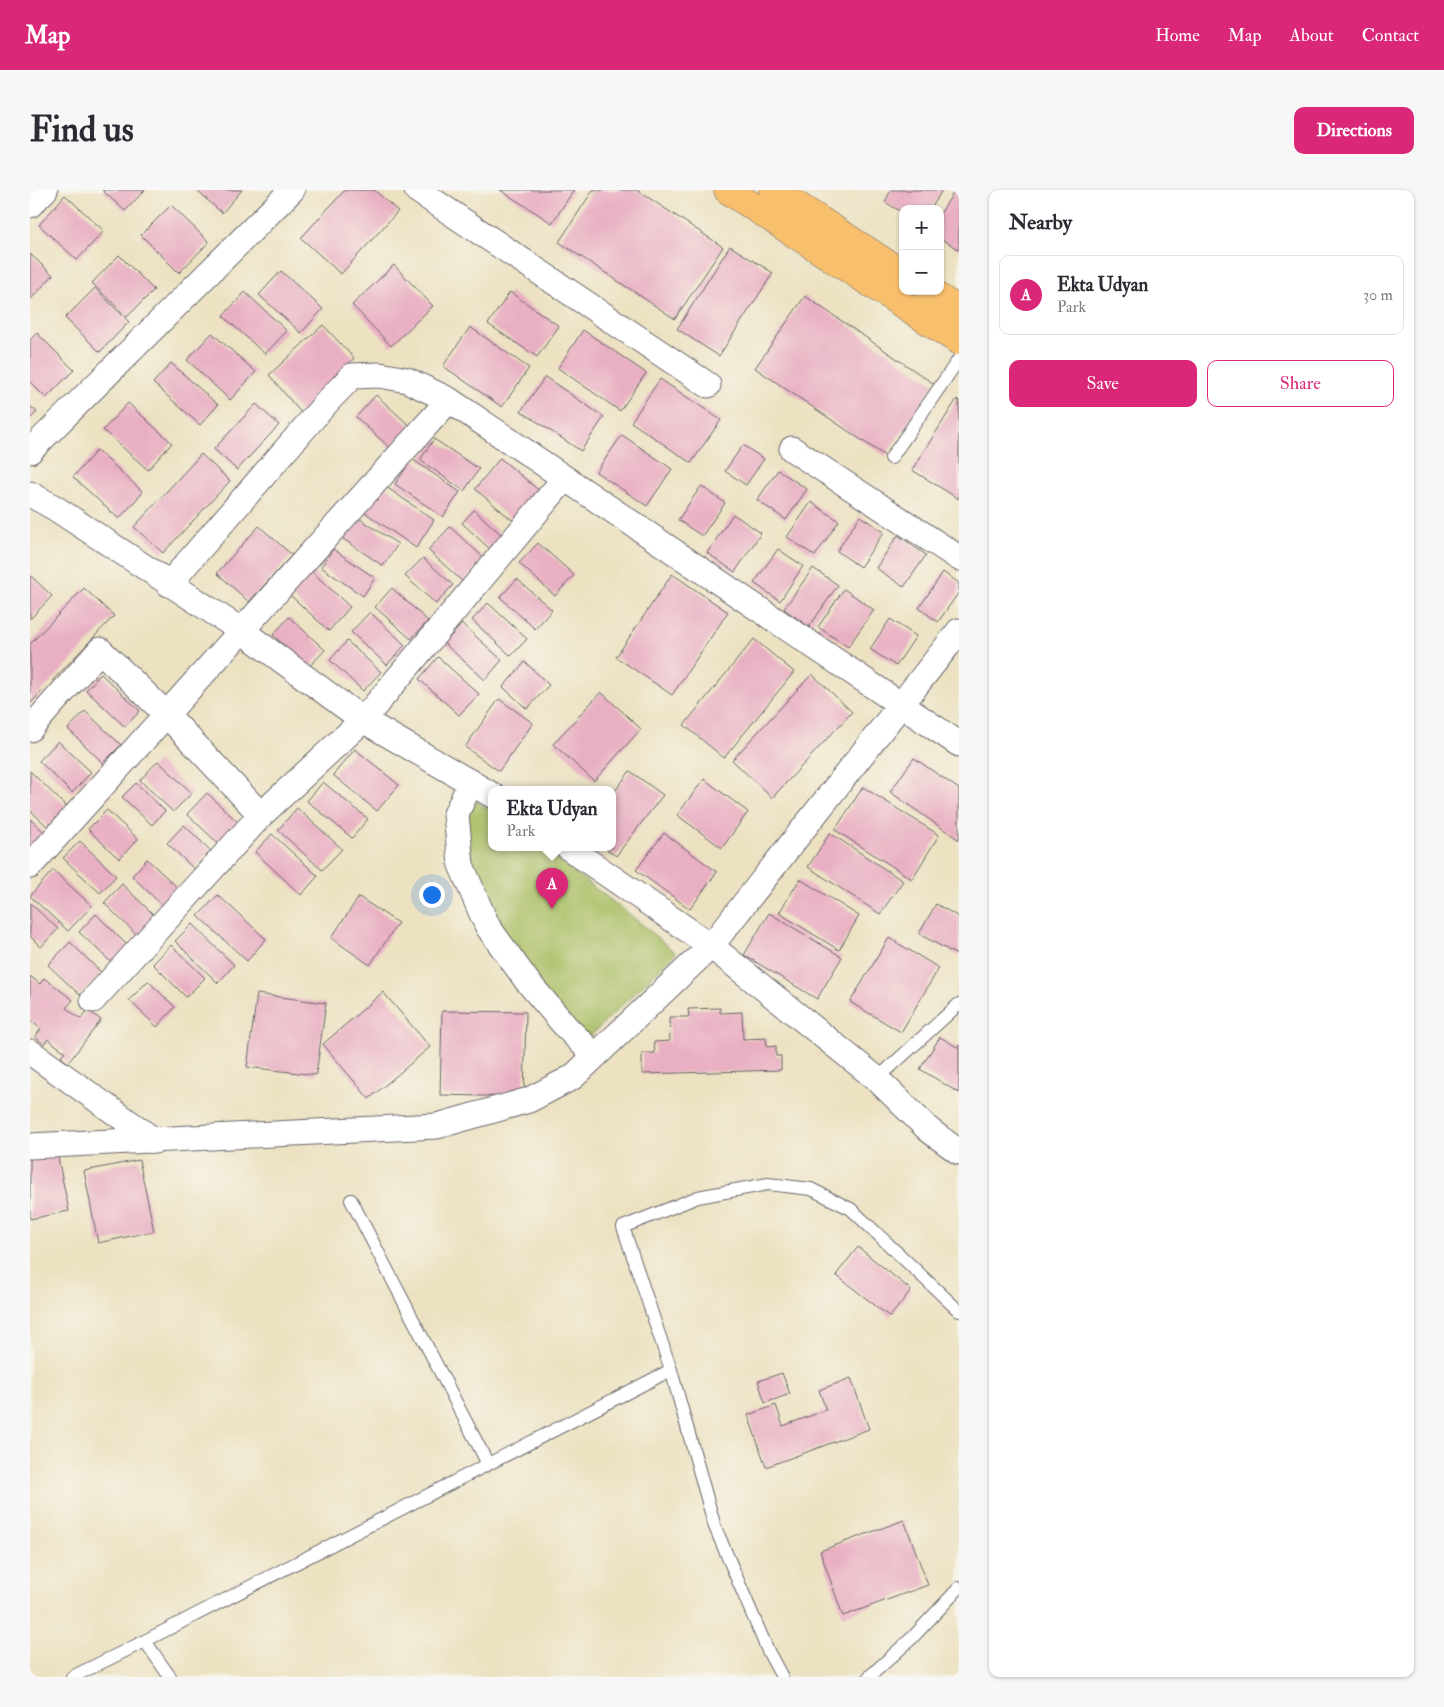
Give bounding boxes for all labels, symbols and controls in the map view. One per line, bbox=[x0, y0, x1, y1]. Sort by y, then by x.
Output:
text: Map bbox=[25, 20, 70, 51]
text: Home bbox=[1155, 24, 1200, 47]
text: Map bbox=[1228, 24, 1262, 47]
text: About bbox=[1290, 24, 1334, 47]
text: Contact bbox=[1362, 24, 1419, 47]
button: Directions bbox=[1294, 107, 1414, 154]
text: Find us bbox=[30, 108, 134, 152]
map controls bbox=[899, 205, 944, 295]
button: + bbox=[899, 205, 944, 250]
text: Nearby bbox=[1009, 209, 1072, 236]
button: − bbox=[899, 250, 944, 295]
text: Ekta Udyan bbox=[1057, 273, 1148, 297]
text: A bbox=[1021, 285, 1031, 305]
text: 30 m bbox=[1363, 285, 1393, 305]
text: Park bbox=[1057, 297, 1086, 317]
button: Save bbox=[1009, 360, 1197, 407]
button: Share bbox=[1207, 360, 1394, 407]
popup bbox=[488, 786, 616, 851]
text: Ekta Udyan bbox=[506, 797, 598, 821]
text: Park bbox=[506, 821, 535, 841]
pin: A bbox=[536, 868, 568, 909]
your location bbox=[419, 882, 445, 908]

